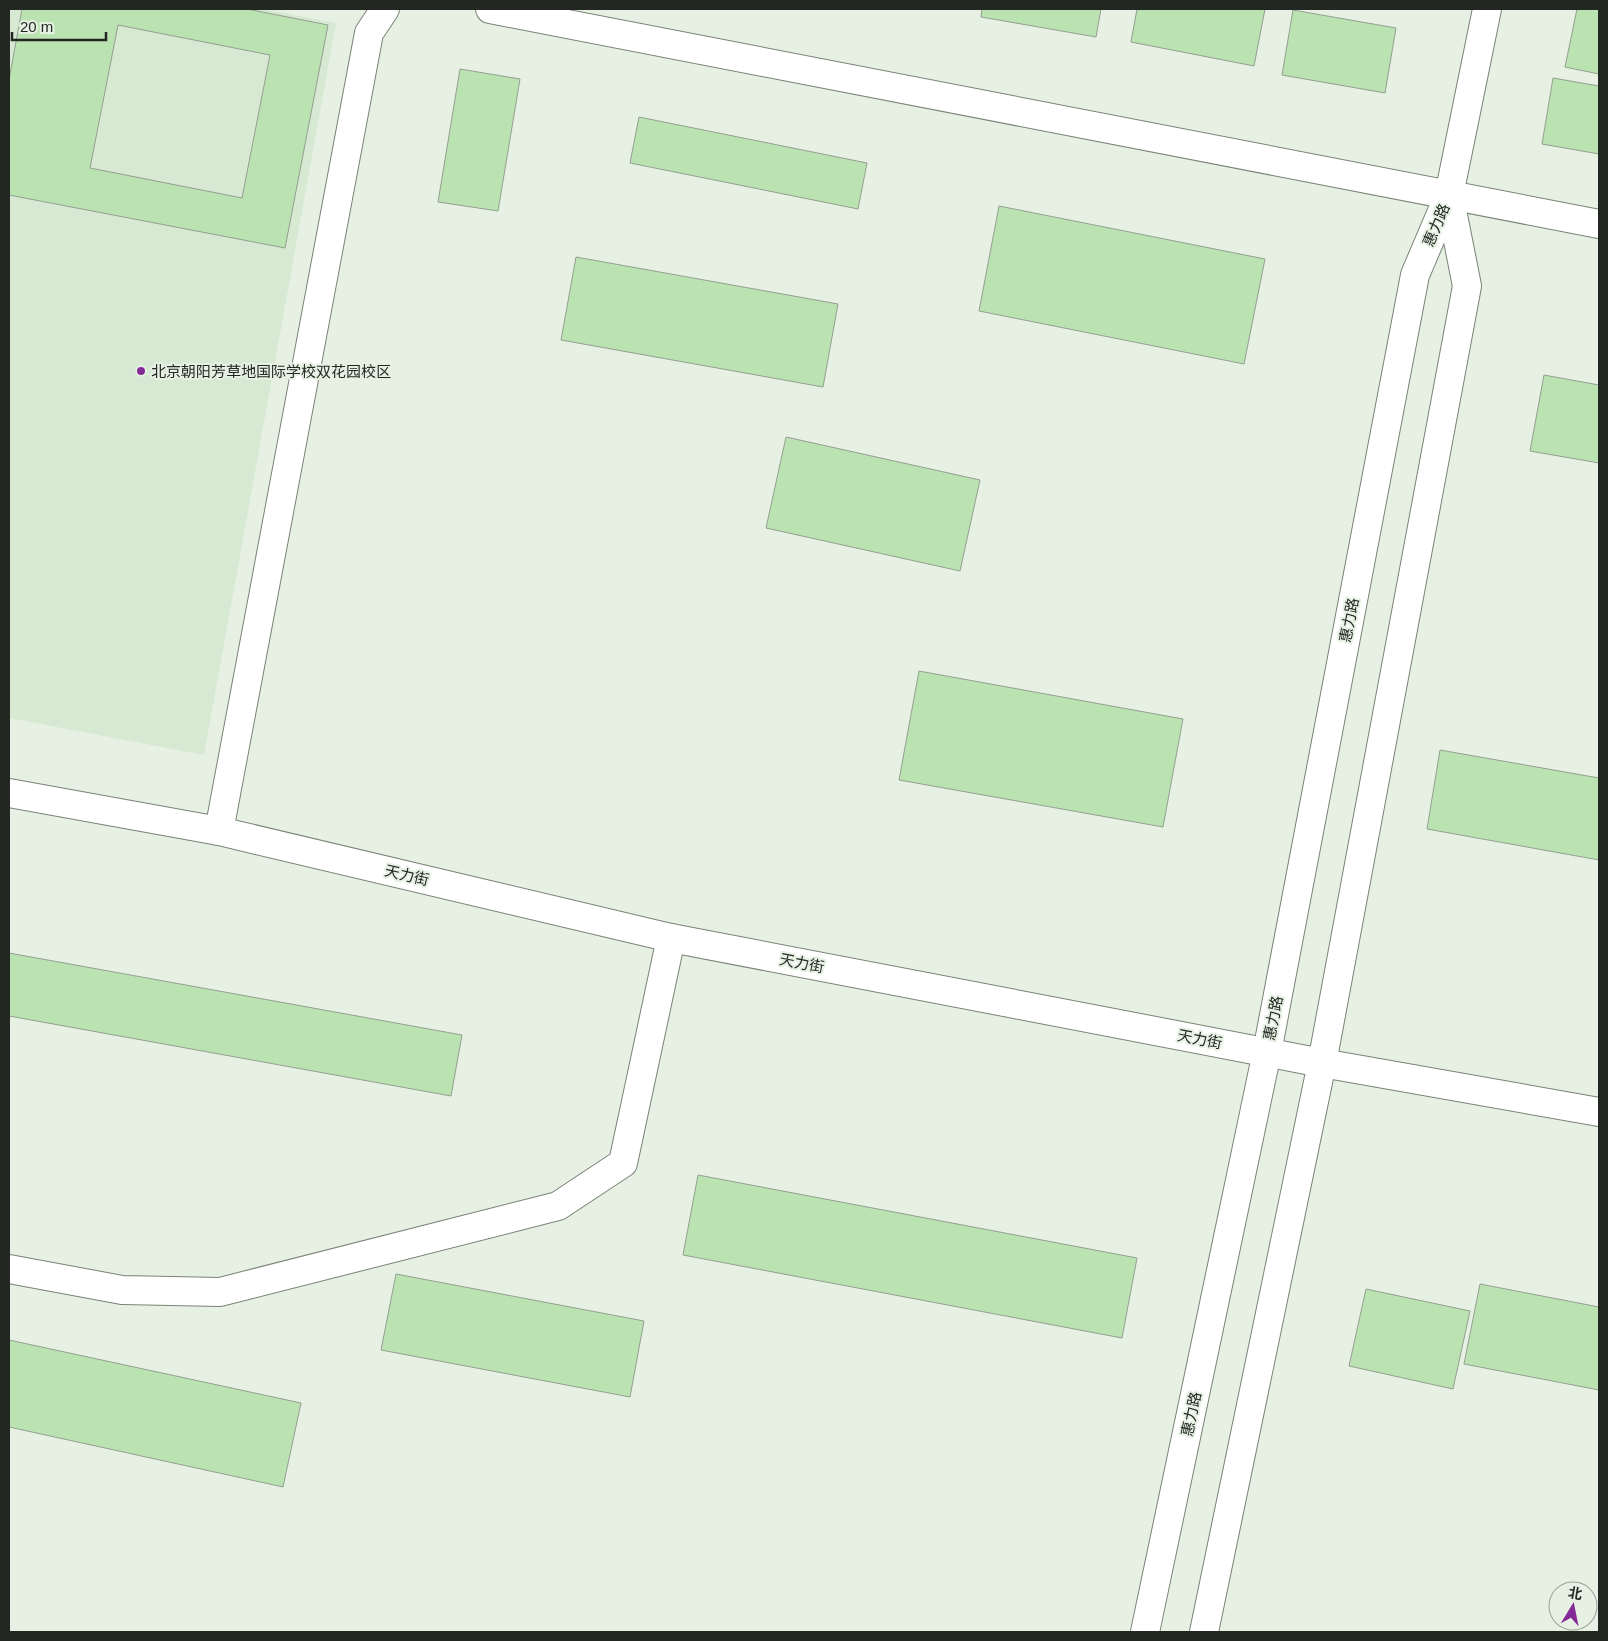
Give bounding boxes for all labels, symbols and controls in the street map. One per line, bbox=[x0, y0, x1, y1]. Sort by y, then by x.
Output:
scale bar bbox=[12, 10, 106, 42]
text: 20 m bbox=[20, 18, 53, 35]
street label: 惠力路 bbox=[1419, 201, 1453, 249]
place label: 北京朝阳芳草地国际学校双花园校区 bbox=[151, 363, 391, 380]
marker: 北京朝阳芳草地国际学校双花园校区 bbox=[135, 365, 147, 377]
street label: 惠力路 bbox=[1336, 596, 1362, 644]
street label: 天力街 bbox=[383, 862, 431, 888]
street label: 天力街 bbox=[778, 950, 826, 976]
street label: 惠力路 bbox=[1260, 994, 1286, 1042]
street label: 天力街 bbox=[1176, 1026, 1224, 1052]
street label: 惠力路 bbox=[1178, 1390, 1204, 1438]
north arrow bbox=[1548, 1581, 1598, 1631]
text: 北 bbox=[1567, 1584, 1584, 1602]

